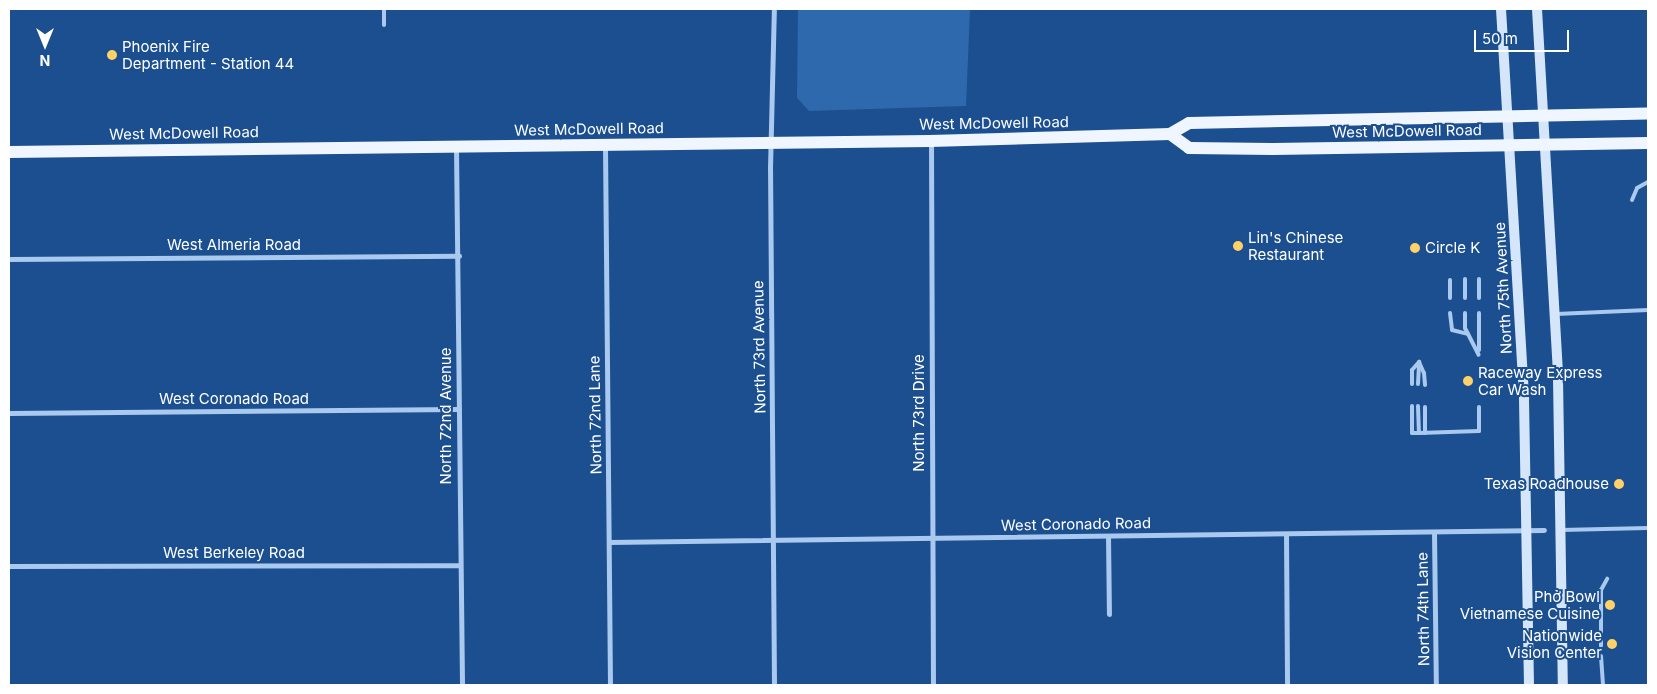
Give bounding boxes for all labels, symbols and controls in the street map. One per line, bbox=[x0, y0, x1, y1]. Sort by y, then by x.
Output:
north arrow bbox=[20, 20, 70, 70]
scale bar bbox=[1477, 20, 1572, 52]
text: 50 m bbox=[1482, 29, 1518, 48]
place label: Phoenix Fire Department - Station 44 bbox=[122, 37, 294, 72]
marker: Phoenix Fire Department - Station 44 bbox=[106, 49, 118, 61]
text: N bbox=[40, 52, 50, 69]
street label: West McDowell Road bbox=[919, 113, 1069, 133]
street label: West McDowell Road bbox=[514, 119, 664, 139]
street label: West McDowell Road bbox=[1332, 121, 1482, 141]
street label: West McDowell Road bbox=[109, 123, 259, 143]
street label: North 75th Avenue bbox=[1491, 221, 1515, 355]
place label: Lin's Chinese Restaurant bbox=[1248, 228, 1343, 263]
street label: West Almeria Road bbox=[167, 236, 301, 254]
place label: Circle K bbox=[1425, 239, 1480, 257]
marker: Lin's Chinese Restaurant bbox=[1232, 240, 1244, 252]
marker: Circle K bbox=[1409, 242, 1421, 254]
street label: North 73rd Avenue bbox=[749, 280, 769, 414]
street label: North 72nd Avenue bbox=[437, 348, 455, 484]
street label: North 73rd Drive bbox=[910, 354, 928, 472]
street label: North 72nd Lane bbox=[585, 356, 605, 474]
place label: Raceway Express Car Wash bbox=[1478, 363, 1603, 398]
marker: Raceway Express Car Wash bbox=[1462, 375, 1474, 387]
street label: West Coronado Road bbox=[159, 390, 309, 408]
place label: Texas Roadhouse bbox=[1484, 475, 1609, 493]
marker: Texas Roadhouse bbox=[1613, 478, 1625, 490]
street label: West Coronado Road bbox=[1001, 514, 1151, 534]
street label: West Berkeley Road bbox=[163, 544, 305, 562]
street label: North 74th Lane bbox=[1413, 552, 1433, 666]
place label: Phở Bowl Vietnamese Cuisine bbox=[1460, 587, 1600, 622]
marker: Phở Bowl Vietnamese Cuisine bbox=[1604, 599, 1616, 611]
place label: Nationwide Vision Center bbox=[1507, 626, 1602, 661]
marker: Nationwide Vision Center bbox=[1606, 638, 1618, 650]

